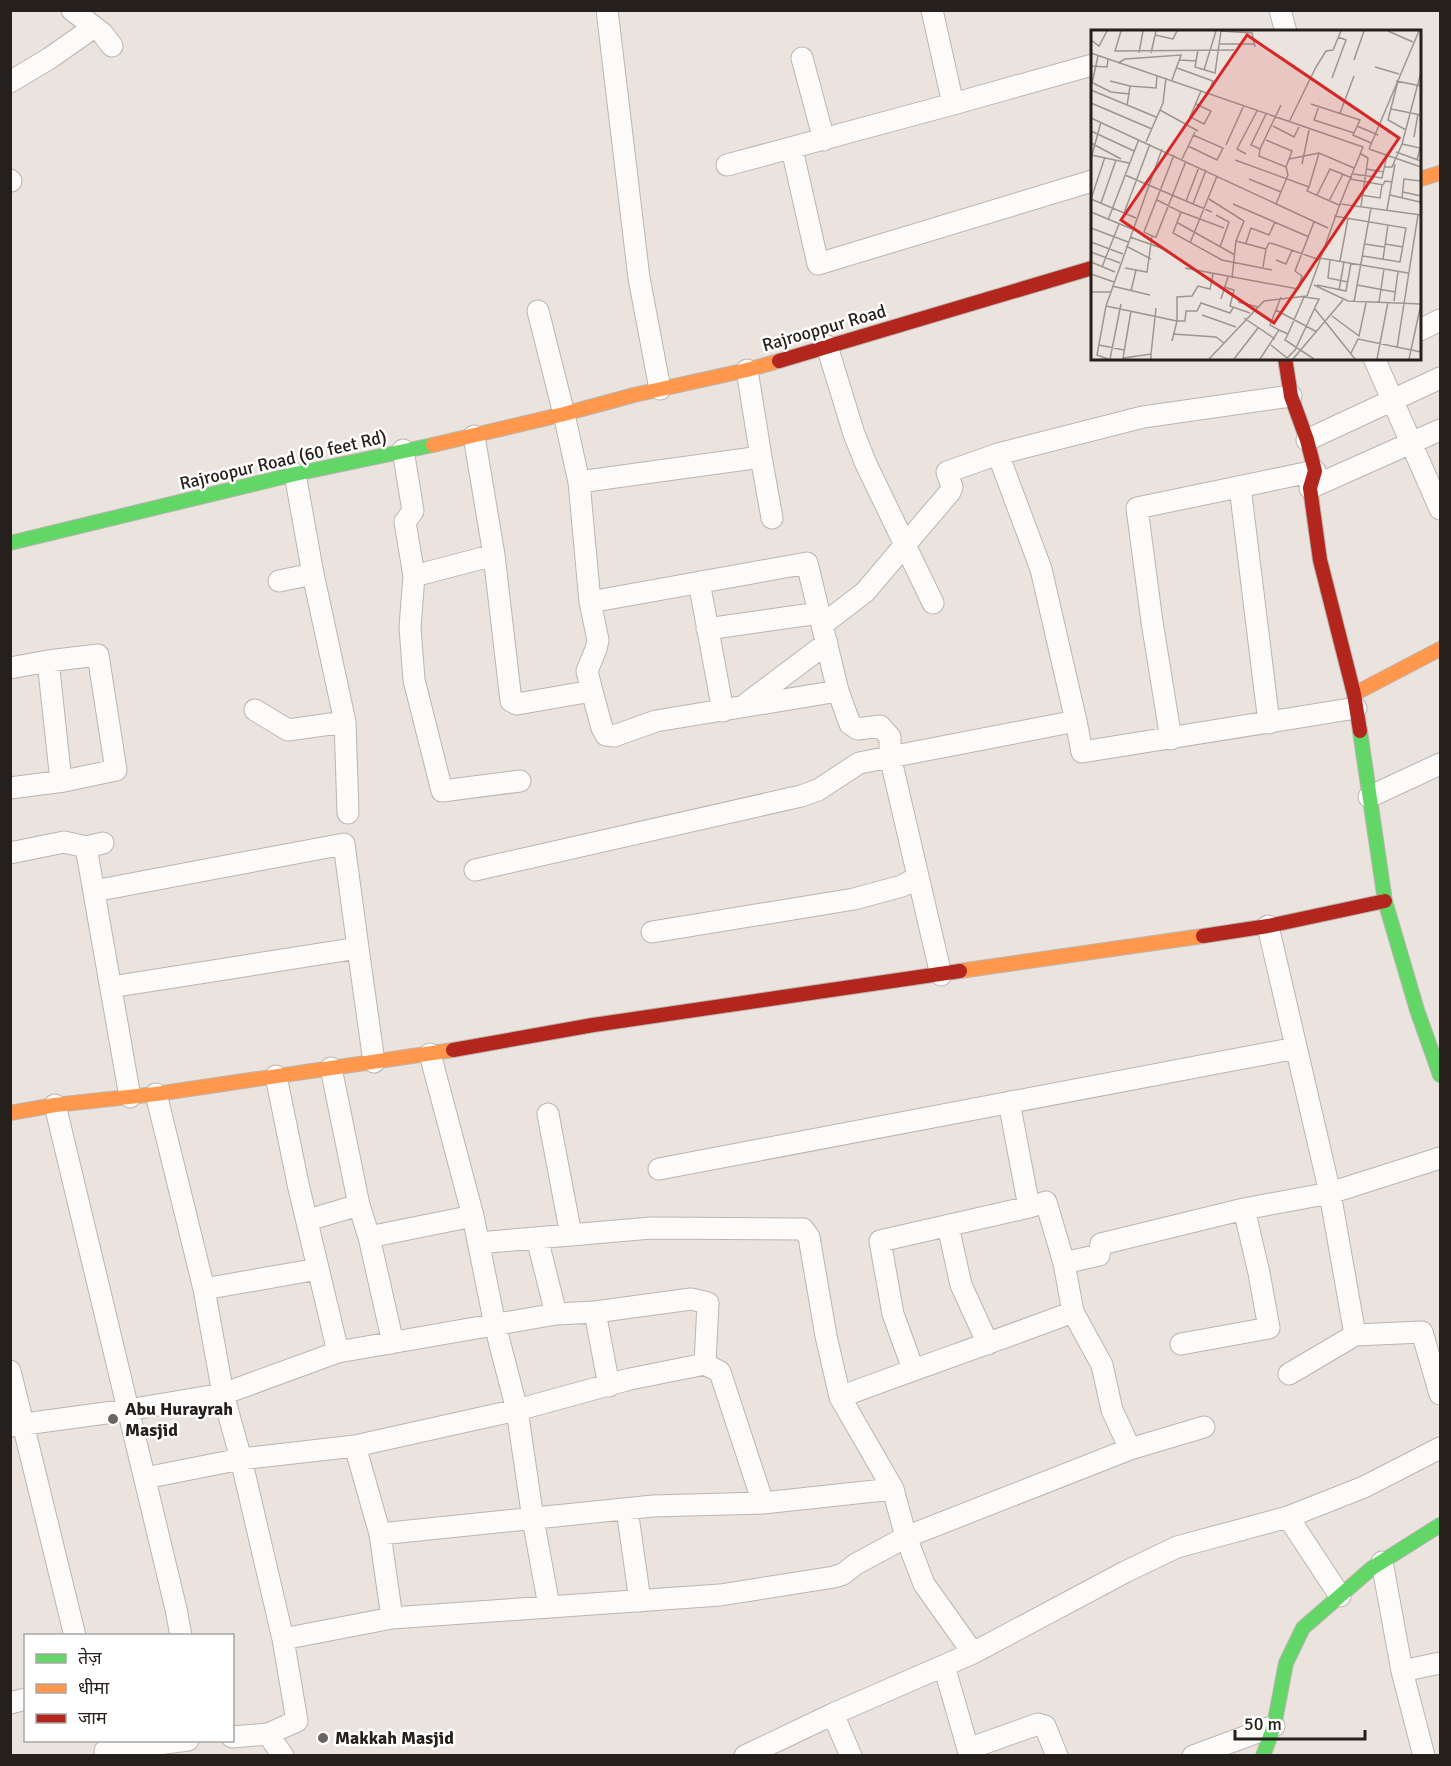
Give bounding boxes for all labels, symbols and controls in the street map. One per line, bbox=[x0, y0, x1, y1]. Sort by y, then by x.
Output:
inset map bbox=[1091, 30, 1421, 360]
street label: Rajrooppur Road bbox=[759, 300, 889, 356]
street label: Rajroopur Road (60 feet Rd) bbox=[177, 425, 389, 495]
place label: Abu Hurayrah Masjid bbox=[125, 1398, 233, 1441]
marker: Abu Hurayrah Masjid bbox=[106, 1412, 120, 1426]
legend bbox=[24, 1634, 234, 1742]
text: तेज़ bbox=[78, 1647, 102, 1669]
text: धीमा bbox=[78, 1677, 109, 1699]
scale bar bbox=[1235, 1703, 1366, 1741]
text: जाम bbox=[78, 1707, 108, 1729]
text: 50 m bbox=[1244, 1713, 1282, 1735]
place label: Makkah Masjid bbox=[335, 1727, 454, 1749]
marker: Makkah Masjid bbox=[316, 1731, 330, 1745]

